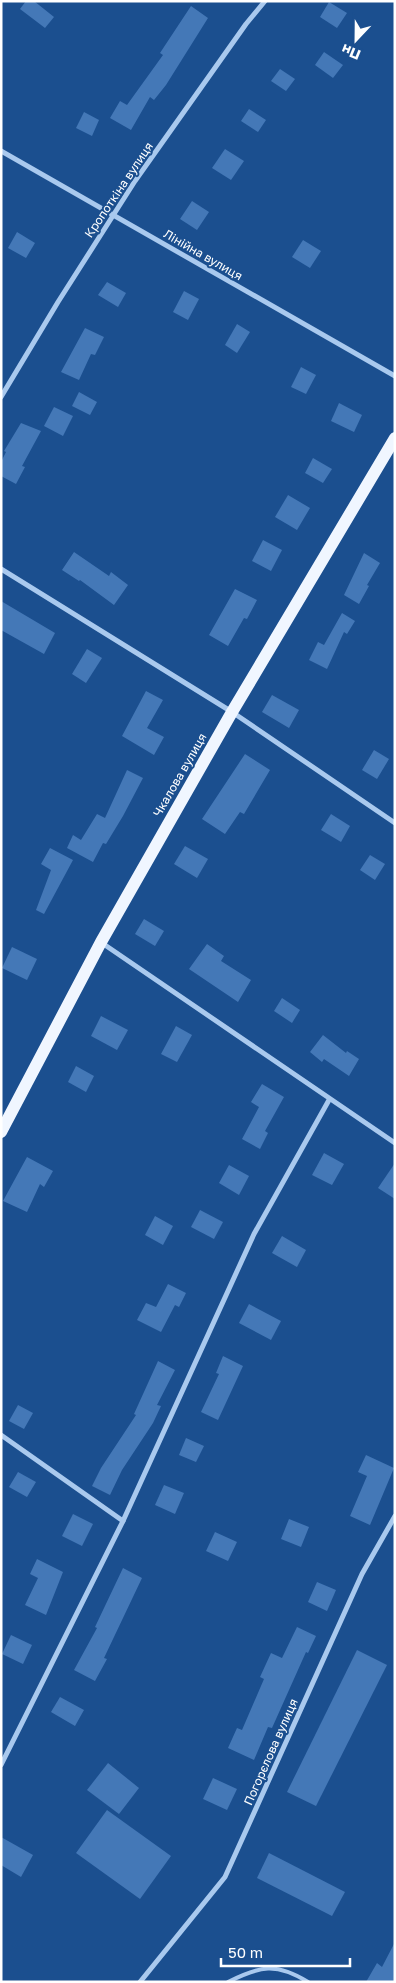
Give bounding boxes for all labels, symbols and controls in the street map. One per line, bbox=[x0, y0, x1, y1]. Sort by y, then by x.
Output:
north arrow bbox=[331, 15, 381, 65]
text: Пн bbox=[339, 41, 363, 64]
street label: Кропоткіна вулиця bbox=[81, 139, 156, 240]
street label: Лінійна вулиця bbox=[161, 226, 245, 283]
street label: Чкалова вулиця bbox=[150, 730, 210, 819]
street label: Погорєлова вулиця bbox=[240, 1696, 301, 1807]
scale bar bbox=[221, 1936, 350, 1968]
text: 50 m bbox=[228, 1943, 263, 1961]

